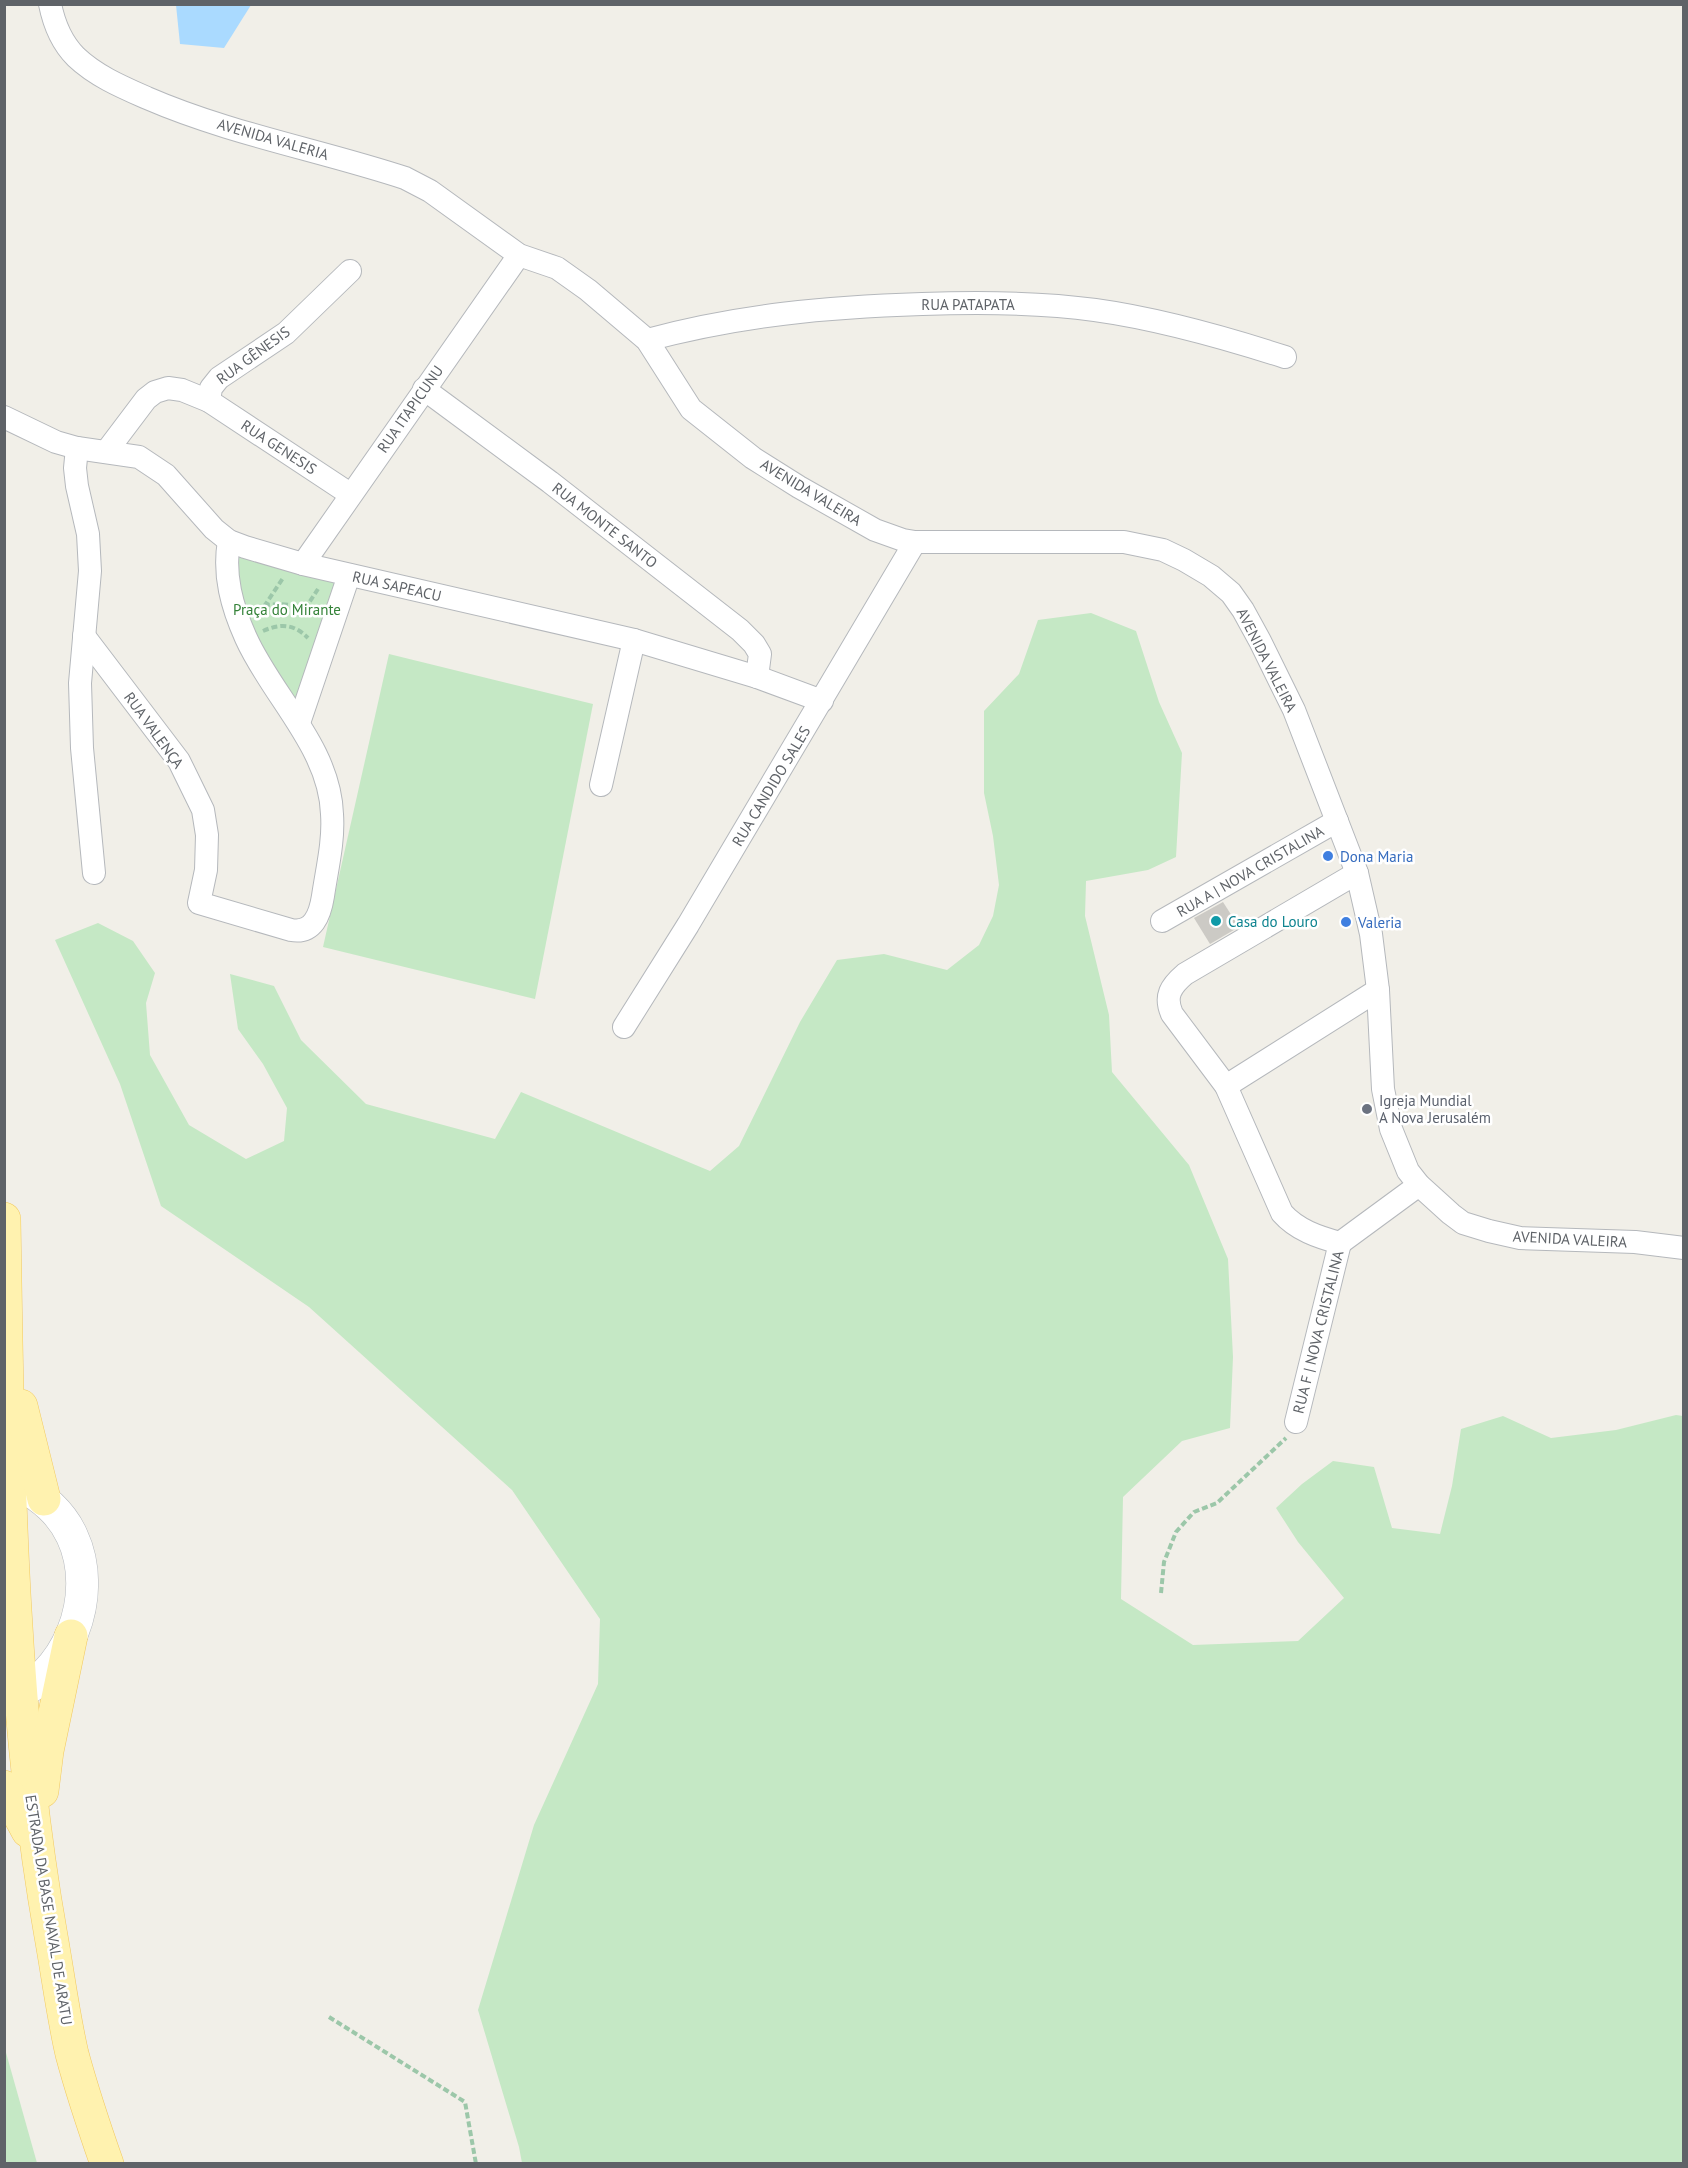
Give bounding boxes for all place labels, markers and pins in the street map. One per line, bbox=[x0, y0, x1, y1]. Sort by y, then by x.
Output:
place label: Dona Maria bbox=[1340, 847, 1413, 866]
marker: Dona Maria bbox=[1321, 849, 1335, 863]
place label: Casa do Louro bbox=[1228, 912, 1318, 931]
place label: Valeria bbox=[1357, 913, 1402, 932]
marker: Casa do Louro bbox=[1209, 914, 1223, 928]
marker: Valeria bbox=[1339, 915, 1353, 929]
place label: Igreja Mundial A Nova Jerusalém bbox=[1379, 1091, 1491, 1127]
marker: Igreja Mundial A Nova Jerusalém bbox=[1360, 1102, 1374, 1116]

